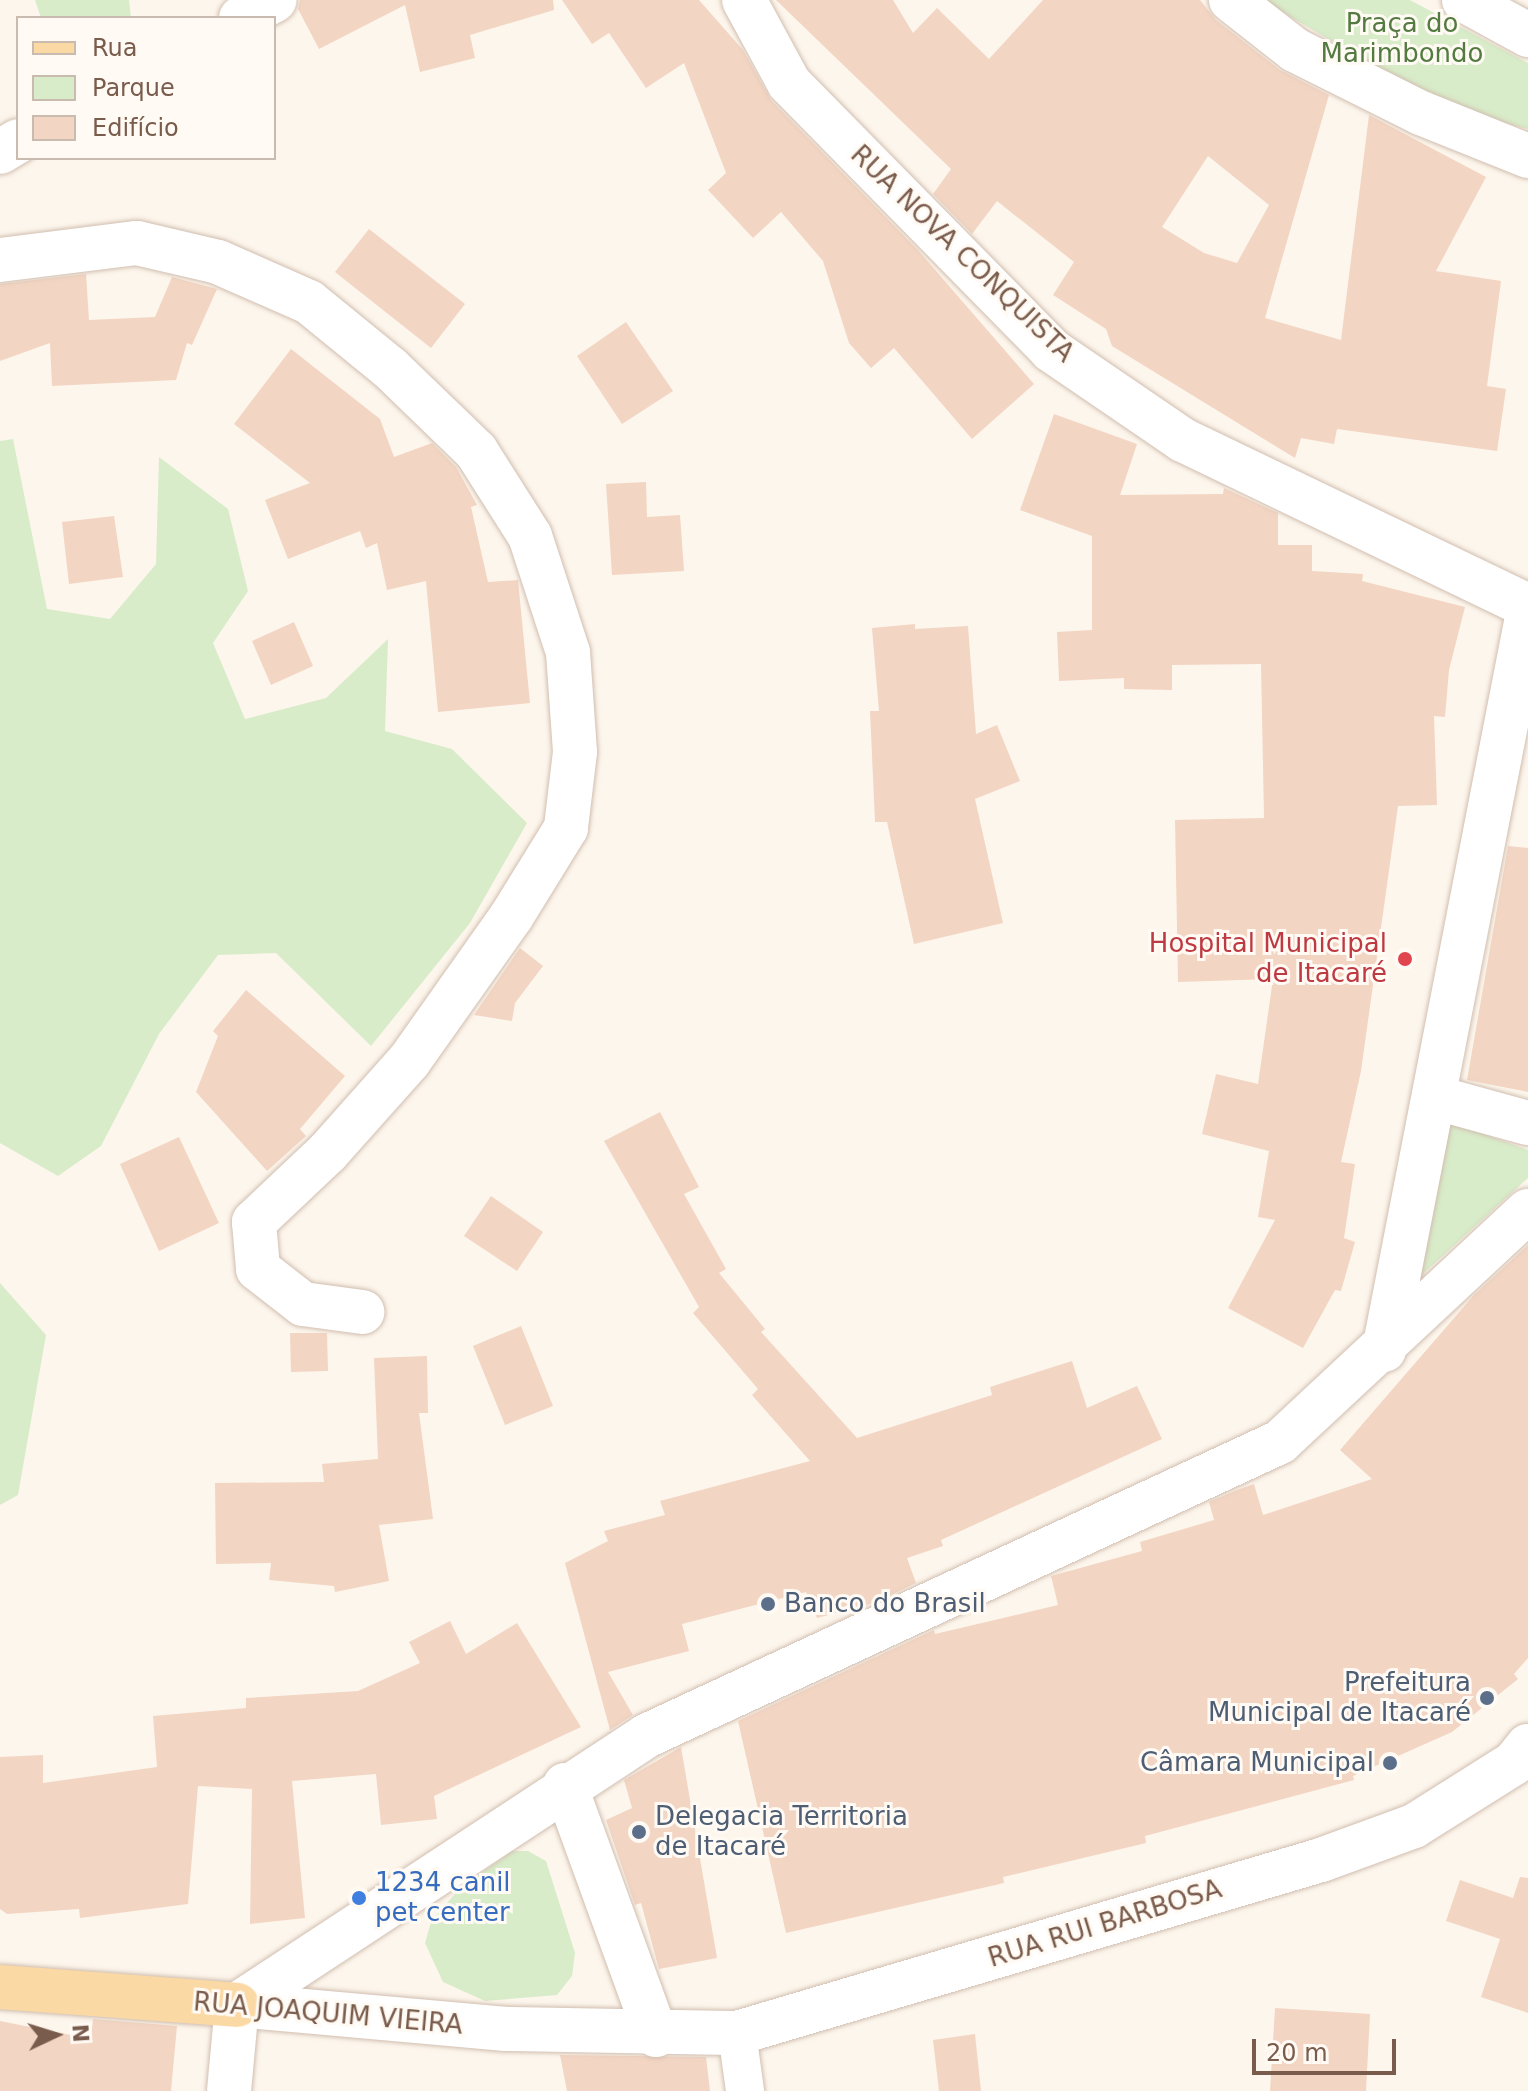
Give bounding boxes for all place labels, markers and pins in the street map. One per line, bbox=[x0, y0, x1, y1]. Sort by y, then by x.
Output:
place label: Hospital Municipal de Itacaré bbox=[1149, 928, 1387, 990]
marker: Hospital Municipal de Itacaré bbox=[1394, 948, 1416, 970]
place label: Banco do Brasil bbox=[784, 1588, 986, 1620]
marker: Banco do Brasil bbox=[759, 1595, 777, 1613]
place label: Prefeitura Municipal de Itacaré bbox=[1208, 1667, 1471, 1728]
marker: Prefeitura Municipal de Itacaré bbox=[1478, 1689, 1496, 1707]
place label: Câmara Municipal bbox=[1140, 1747, 1374, 1779]
marker: Câmara Municipal bbox=[1381, 1754, 1399, 1772]
place label: Delegacia Territoria de Itacaré bbox=[655, 1801, 908, 1862]
marker: Delegacia Territoria de Itacaré bbox=[630, 1823, 648, 1841]
place label: 1234 canil pet center bbox=[375, 1867, 511, 1928]
marker: 1234 canil pet center bbox=[350, 1889, 368, 1907]

